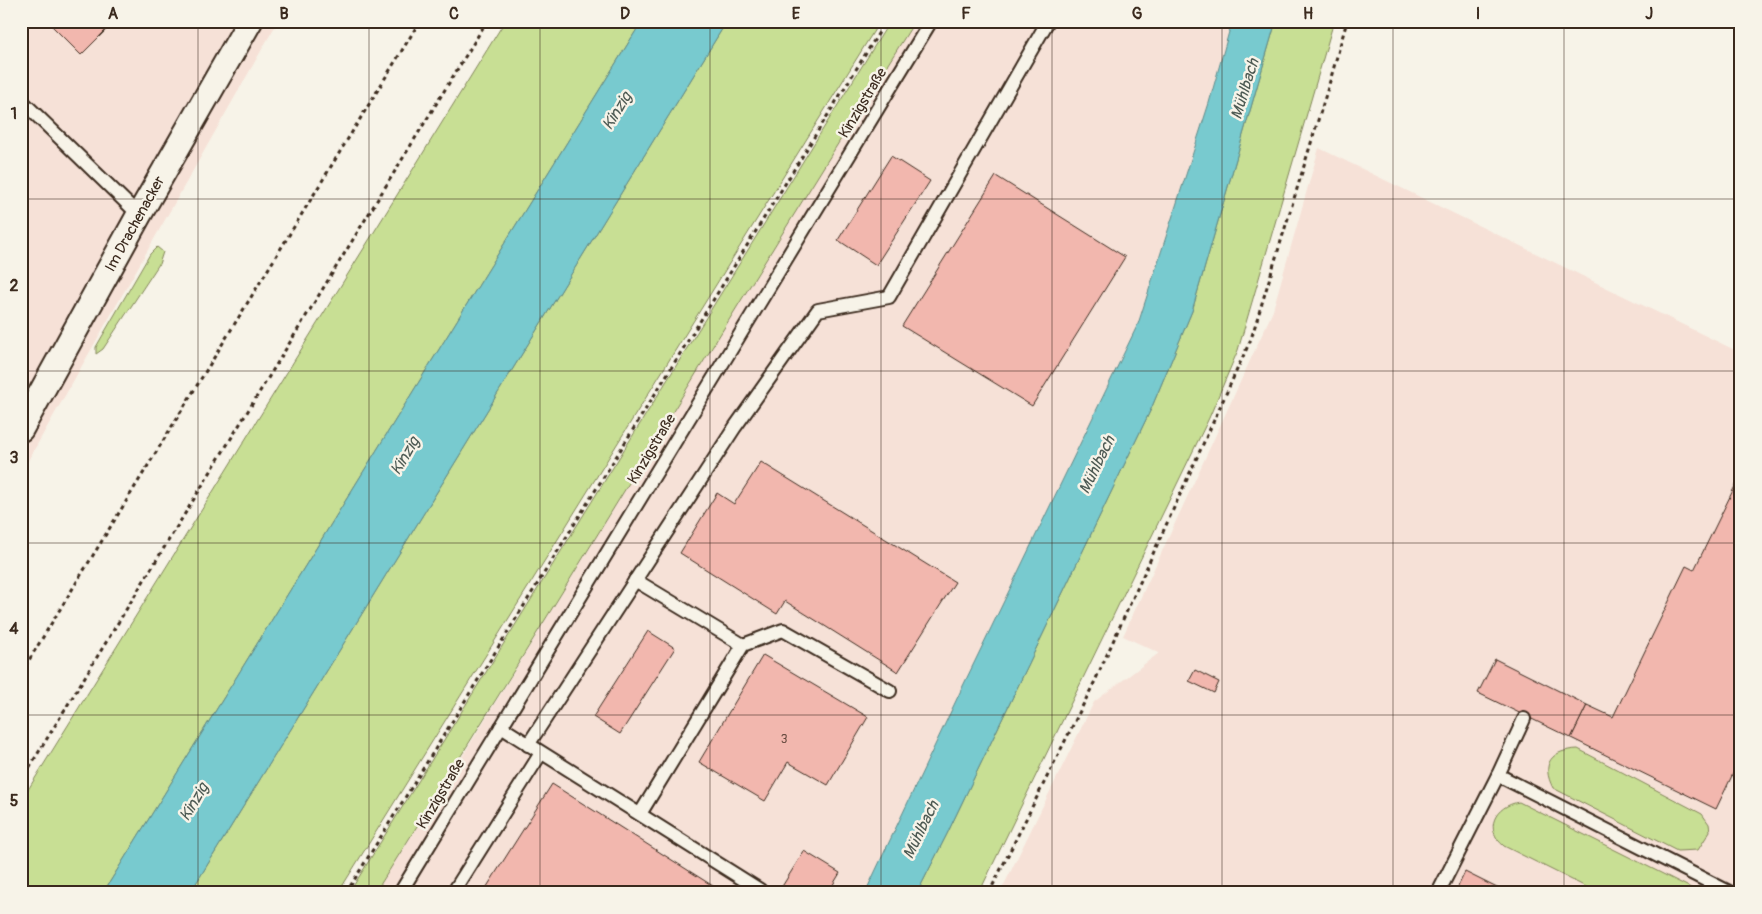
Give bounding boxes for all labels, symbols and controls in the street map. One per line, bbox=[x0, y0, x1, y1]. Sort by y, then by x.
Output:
text: A bbox=[108, 4, 119, 24]
text: B bbox=[279, 4, 289, 24]
text: C bbox=[449, 4, 459, 24]
text: D bbox=[620, 4, 630, 24]
text: E bbox=[792, 4, 801, 24]
text: F bbox=[961, 4, 971, 24]
text: G bbox=[1132, 4, 1143, 24]
text: H bbox=[1303, 4, 1313, 24]
text: I bbox=[1476, 4, 1480, 24]
text: J bbox=[1645, 4, 1653, 24]
water label: Mühlbach bbox=[1226, 55, 1264, 122]
street label: Kinzigstraße bbox=[835, 64, 892, 142]
water label: Kinzig bbox=[598, 87, 637, 134]
text: 1 bbox=[11, 104, 17, 124]
street label: Im Drachenacker bbox=[101, 172, 169, 275]
text: 2 bbox=[10, 276, 19, 296]
street label: Kinzigstraße bbox=[624, 410, 681, 488]
water label: Mühlbach bbox=[1074, 431, 1120, 497]
water label: Kinzig bbox=[386, 432, 425, 479]
text: 3 bbox=[10, 448, 19, 468]
text: 4 bbox=[9, 619, 19, 639]
house number: 3 bbox=[781, 732, 788, 747]
street label: Kinzigstraße bbox=[413, 755, 470, 833]
water label: Kinzig bbox=[175, 778, 214, 825]
text: 5 bbox=[10, 791, 19, 811]
water label: Mühlbach bbox=[898, 796, 944, 862]

